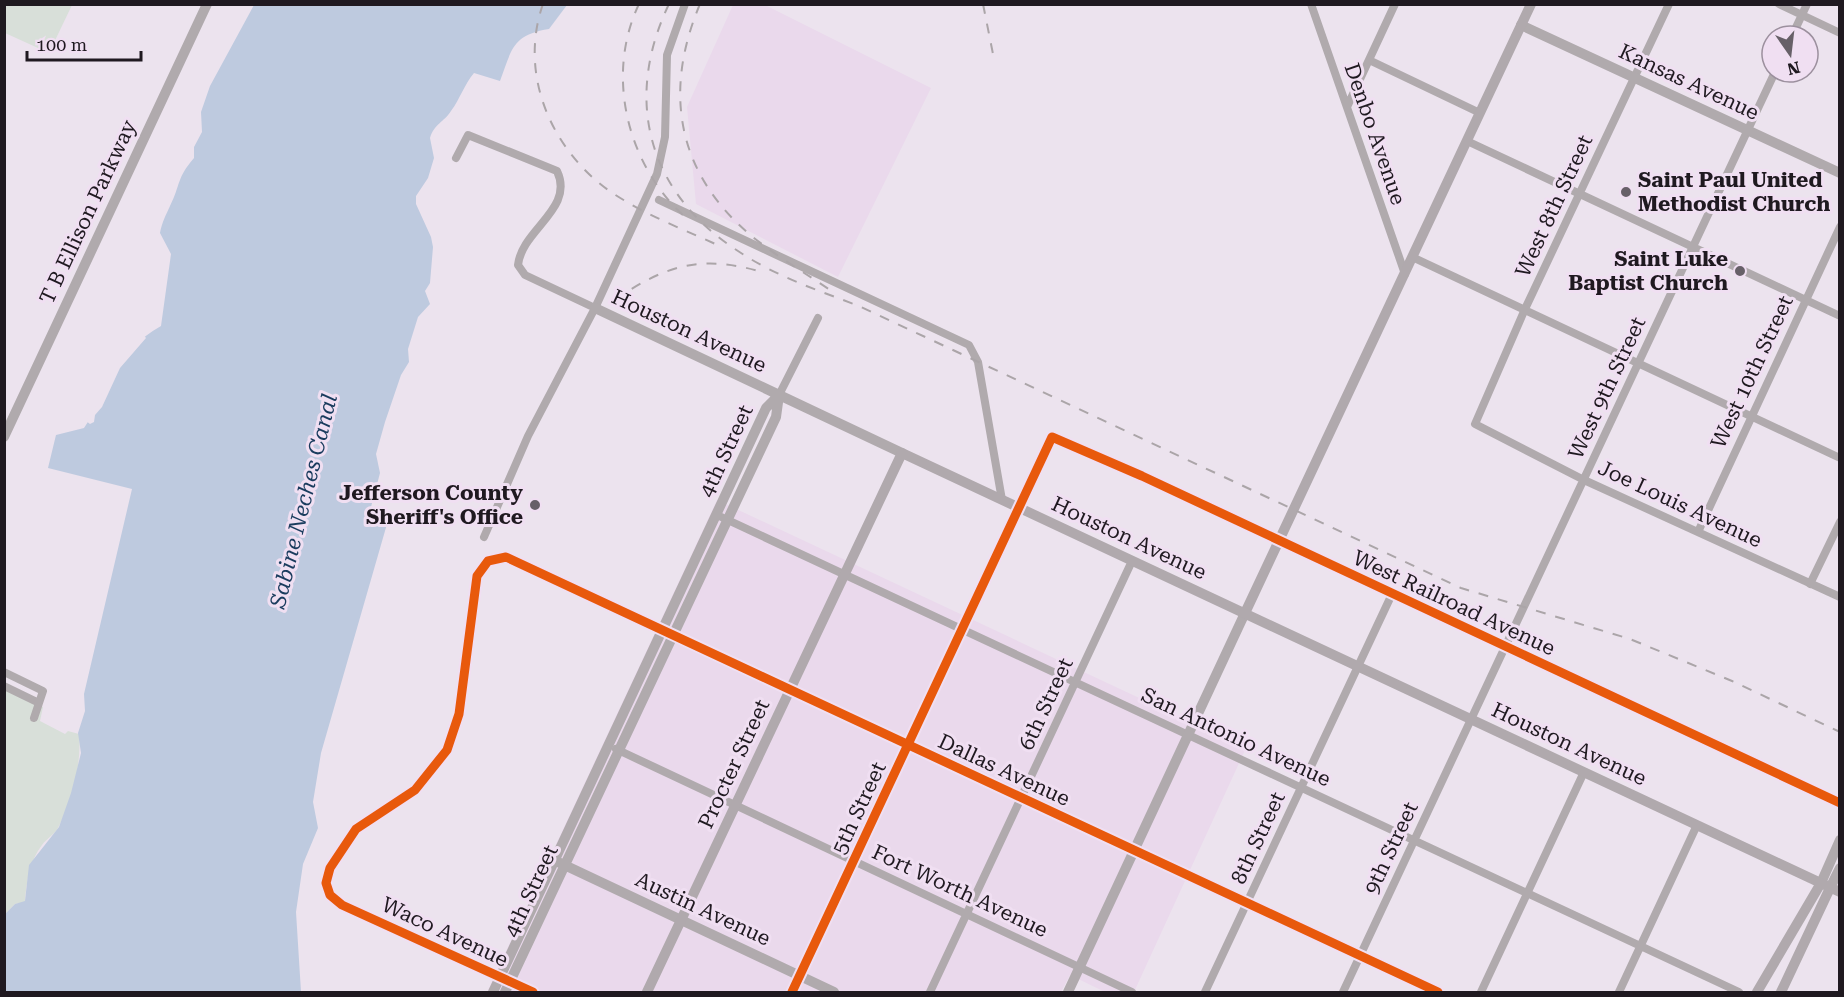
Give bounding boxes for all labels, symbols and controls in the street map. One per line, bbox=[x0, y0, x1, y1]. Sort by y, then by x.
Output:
scale bar bbox=[27, 24, 141, 62]
north arrow bbox=[1760, 24, 1820, 84]
text: 100 m bbox=[36, 34, 87, 55]
street label: Kansas Avenue bbox=[1615, 39, 1763, 125]
text: N bbox=[1785, 57, 1802, 79]
street label: Denbo Avenue bbox=[1340, 60, 1410, 208]
street label: T B Ellison Parkway bbox=[35, 116, 141, 308]
street label: West 8th Street bbox=[1511, 131, 1597, 281]
place label: Saint Paul United Methodist Church bbox=[1638, 168, 1830, 216]
marker: Saint Paul United Methodist Church bbox=[1619, 185, 1633, 199]
place label: Saint Luke Baptist Church bbox=[1568, 247, 1728, 295]
marker: Saint Luke Baptist Church bbox=[1733, 264, 1747, 278]
street label: Houston Avenue bbox=[608, 285, 770, 377]
street label: West 10th Street bbox=[1706, 292, 1798, 452]
street label: West 9th Street bbox=[1564, 313, 1650, 463]
water label: Sabine Neches Canal bbox=[265, 392, 342, 612]
street label: 4th Street bbox=[694, 401, 758, 501]
street label: Joe Louis Avenue bbox=[1594, 456, 1766, 552]
place label: Jefferson County Sheriff's Office bbox=[339, 481, 523, 529]
street label: Houston Avenue bbox=[1048, 492, 1210, 584]
marker: Jefferson County Sheriff's Office bbox=[528, 498, 542, 512]
street label: West Railroad Avenue bbox=[1349, 546, 1559, 660]
street label: 6th Street bbox=[1014, 654, 1078, 754]
street label: San Antonio Avenue bbox=[1138, 683, 1334, 791]
street label: Procter Street bbox=[694, 695, 775, 832]
street label: Houston Avenue bbox=[1488, 698, 1650, 790]
street label: Dallas Avenue bbox=[934, 729, 1074, 811]
street label: 5th Street bbox=[827, 758, 891, 858]
street label: 8th Street bbox=[1226, 788, 1290, 888]
street label: 9th Street bbox=[1359, 798, 1423, 898]
street label: Fort Worth Avenue bbox=[868, 840, 1052, 942]
street label: 4th Street bbox=[499, 841, 563, 941]
street label: Austin Avenue bbox=[632, 867, 774, 951]
street label: Waco Avenue bbox=[378, 892, 512, 972]

